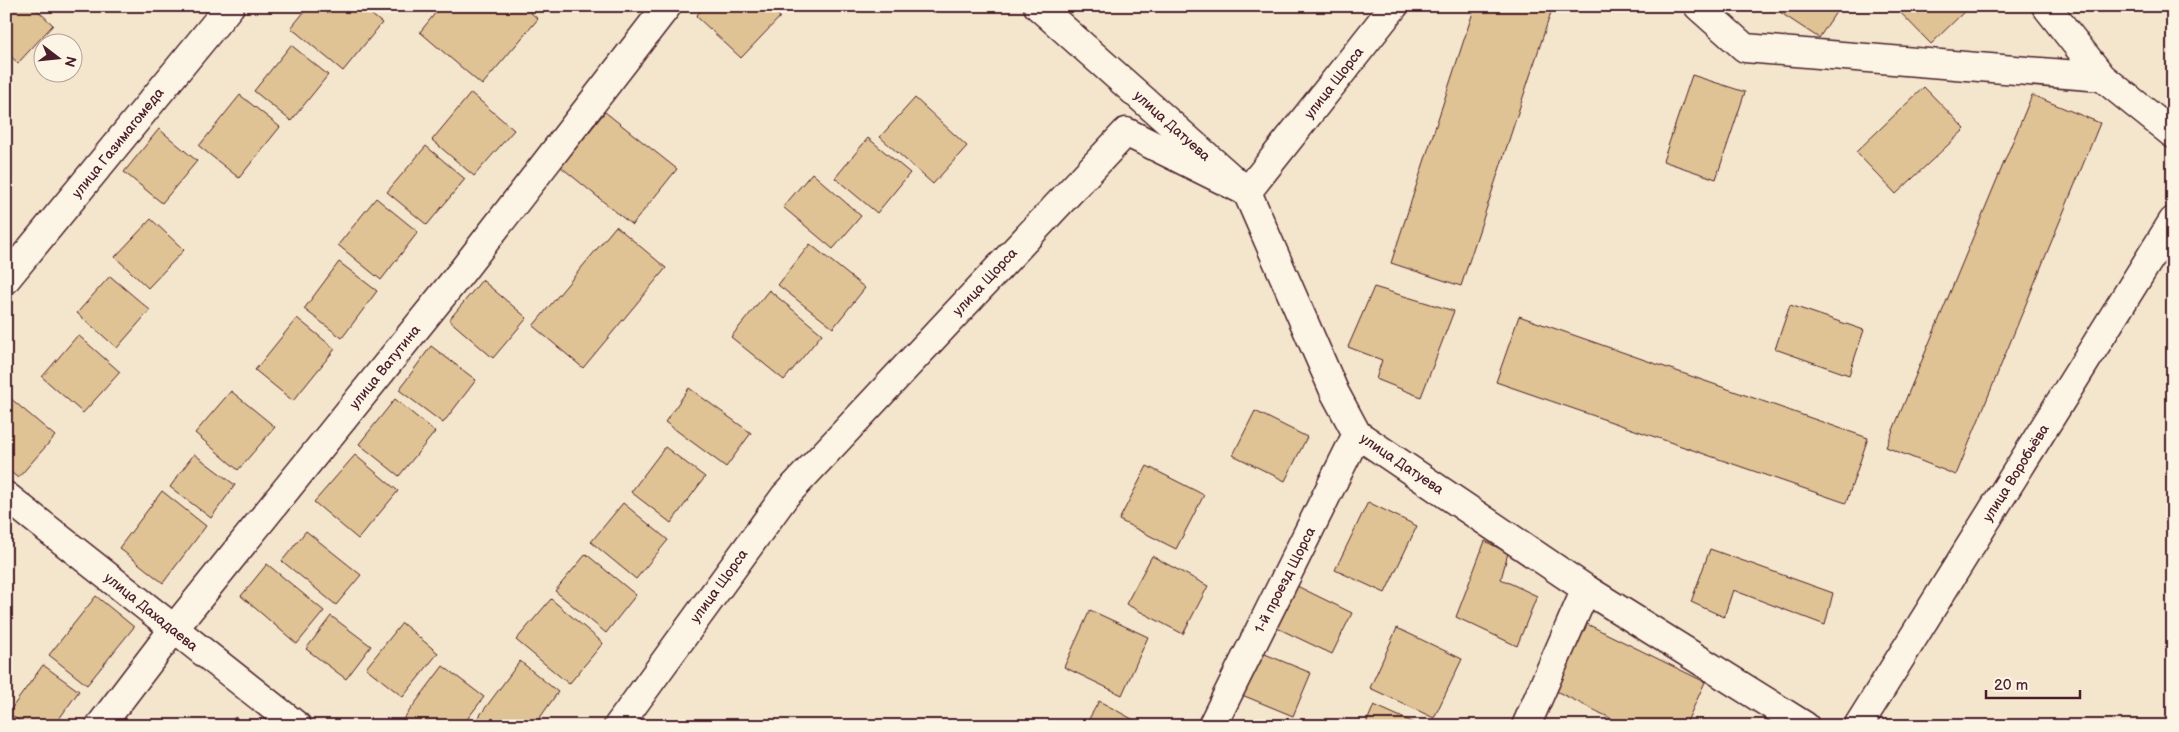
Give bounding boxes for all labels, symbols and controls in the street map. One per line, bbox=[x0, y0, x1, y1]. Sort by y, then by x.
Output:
north arrow bbox=[32, 32, 82, 82]
street label: улица Щорса bbox=[1301, 43, 1368, 122]
text: N bbox=[60, 54, 80, 69]
street label: улица Газимагомеда bbox=[68, 84, 168, 202]
street label: улица Датуева bbox=[1130, 87, 1214, 165]
street label: улица Щорса bbox=[949, 244, 1021, 319]
street label: улица Ватутина bbox=[346, 321, 425, 412]
street label: улица Воробьёва bbox=[1979, 420, 2053, 525]
street label: улица Датуева bbox=[1357, 430, 1448, 499]
street label: 1-й проезд Щорса bbox=[1251, 524, 1319, 636]
street label: улица Щорса bbox=[687, 545, 752, 626]
street label: улица Дахадаева bbox=[101, 569, 202, 655]
scale bar bbox=[1986, 667, 2080, 699]
text: 20 m bbox=[1994, 676, 2028, 695]

